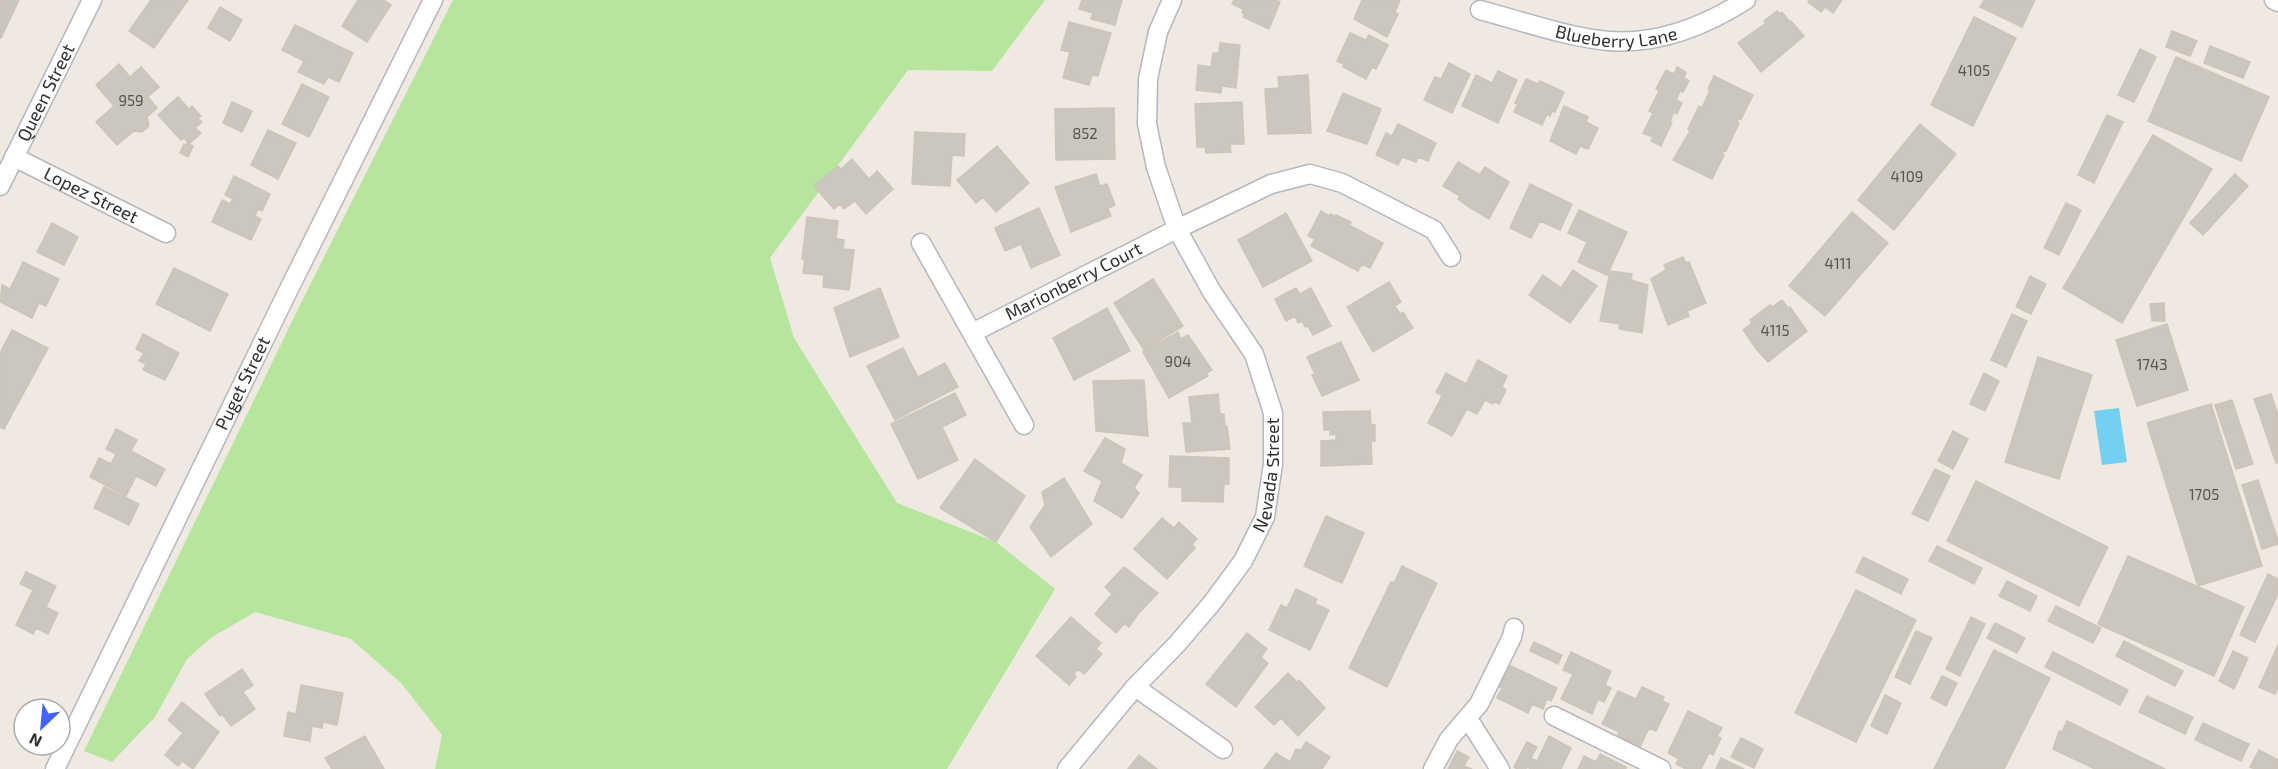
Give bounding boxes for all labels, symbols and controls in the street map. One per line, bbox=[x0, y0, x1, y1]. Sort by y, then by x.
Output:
street label: Blueberry Lane bbox=[1553, 20, 1680, 52]
street label: Queen Street bbox=[12, 40, 79, 145]
house number: 4105 bbox=[1958, 61, 1990, 79]
house number: 959 bbox=[118, 91, 144, 109]
house number: 852 bbox=[1072, 124, 1098, 142]
street label: Lopez Street bbox=[40, 162, 142, 227]
house number: 4109 bbox=[1891, 167, 1923, 185]
street label: Marionberry Court bbox=[1001, 237, 1145, 324]
house number: 4111 bbox=[1824, 254, 1852, 272]
house number: 4115 bbox=[1760, 321, 1790, 339]
street label: Puget Street bbox=[210, 332, 274, 433]
house number: 904 bbox=[1165, 352, 1191, 370]
house number: 1743 bbox=[2136, 355, 2168, 373]
street label: Nevada Street bbox=[1247, 417, 1283, 536]
house number: 1705 bbox=[2189, 485, 2219, 503]
north arrow bbox=[12, 697, 72, 757]
text: N bbox=[26, 730, 45, 752]

